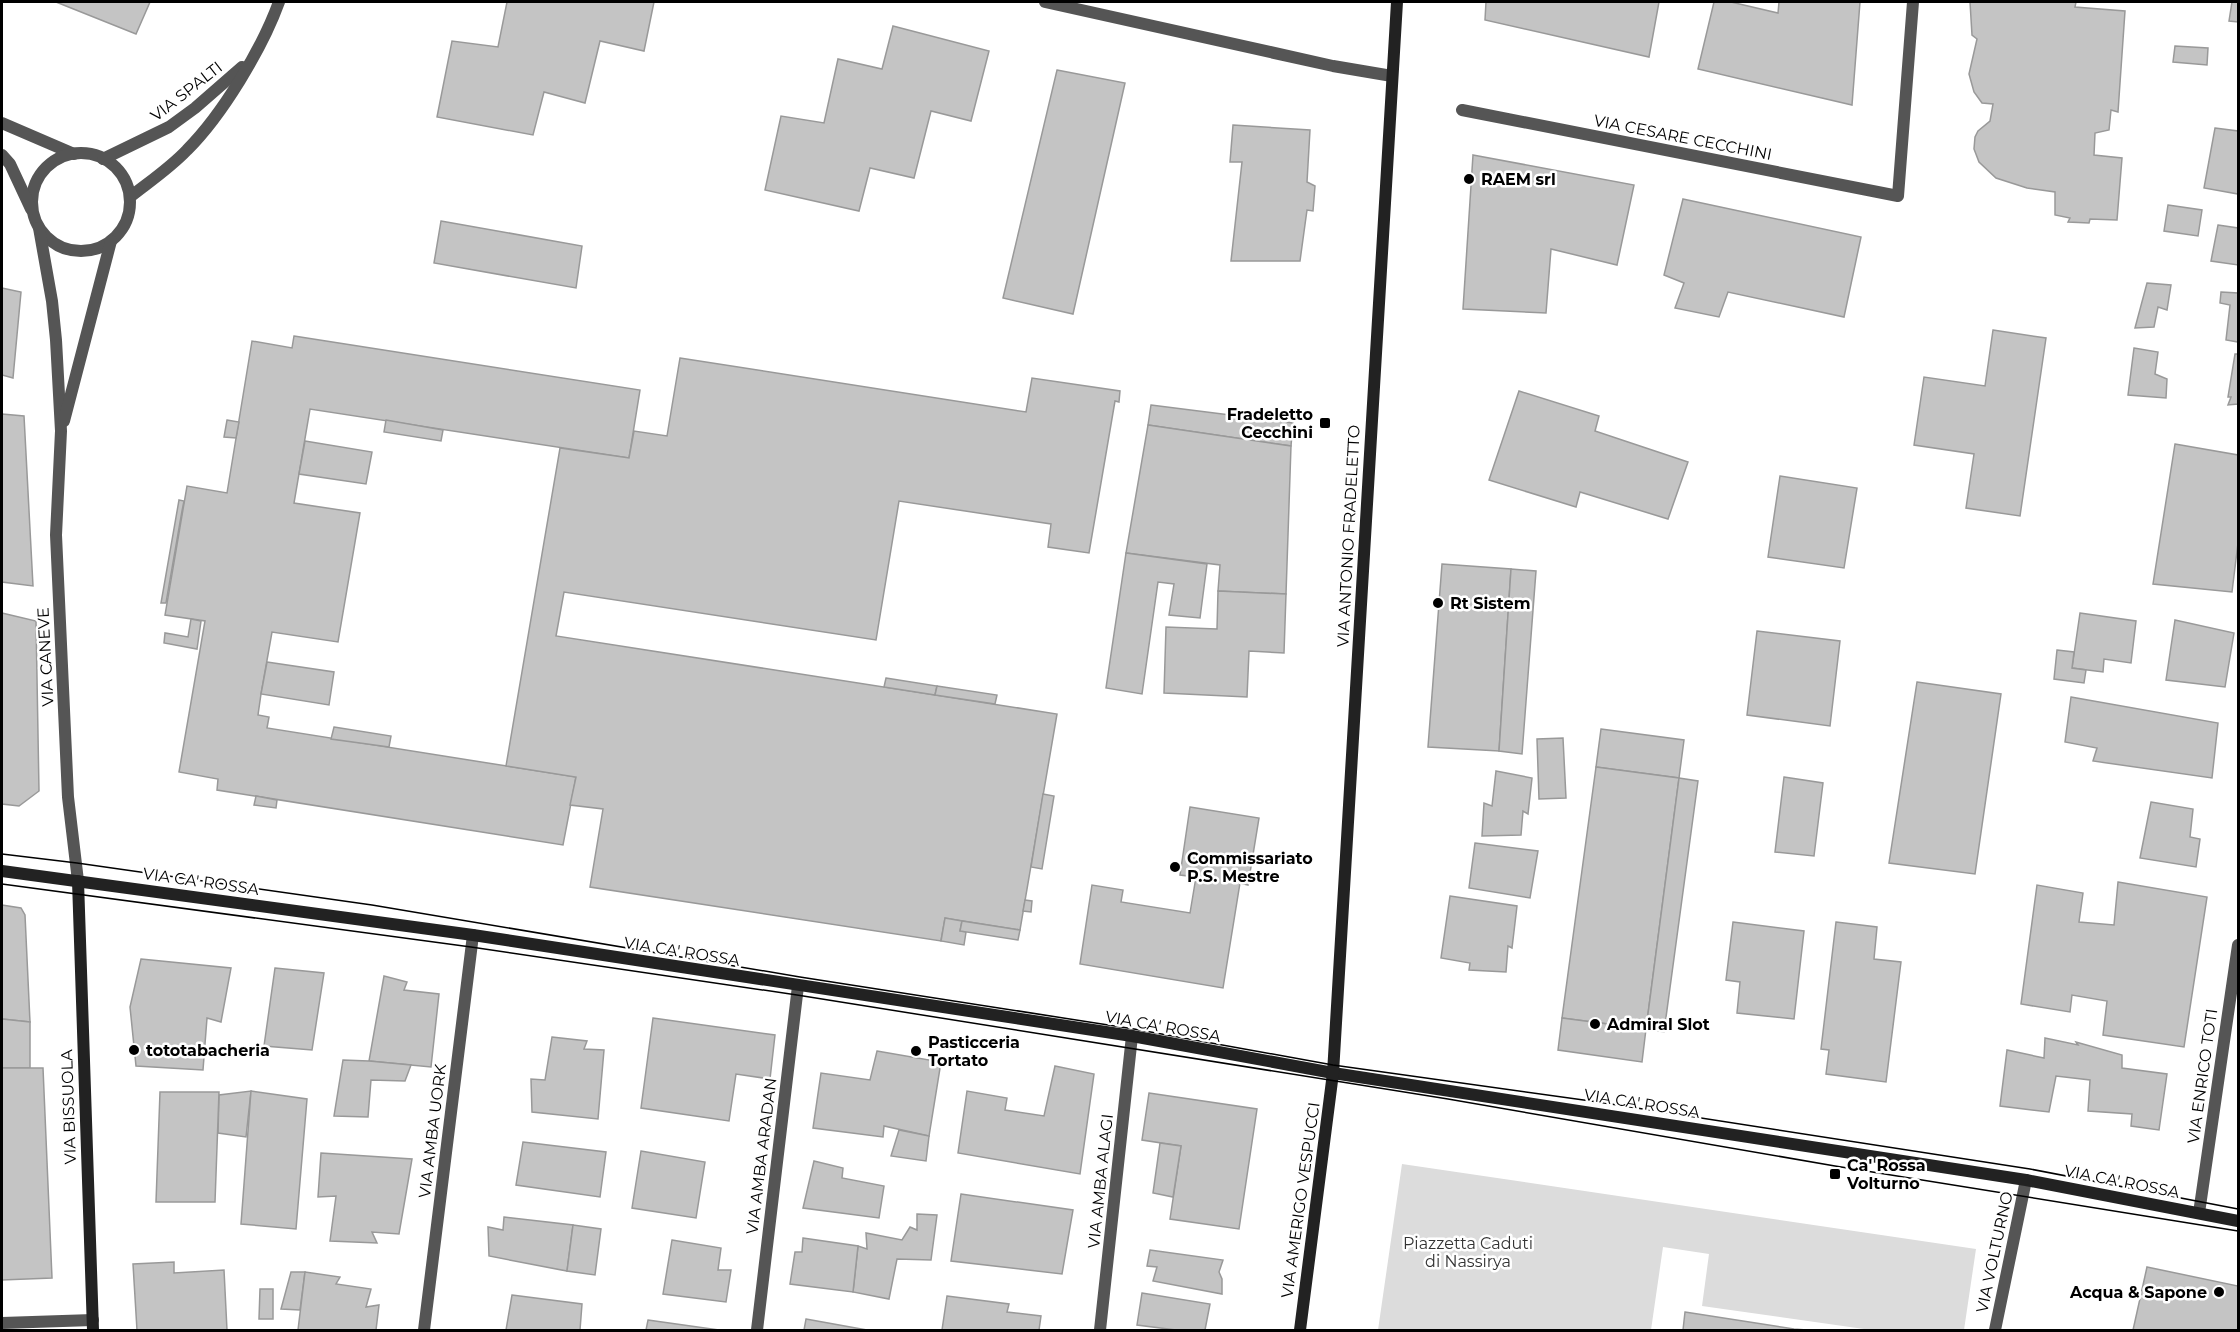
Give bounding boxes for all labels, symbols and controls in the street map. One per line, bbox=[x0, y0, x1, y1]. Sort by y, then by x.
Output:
street label: VIA SPALTI bbox=[147, 58, 226, 125]
street label: VIA CESARE CECCHINI bbox=[1592, 111, 1774, 164]
place label: RAEM srl bbox=[1481, 170, 1556, 189]
marker: RAEM srl bbox=[1462, 172, 1476, 186]
place label: Fradeletto Cecchini bbox=[1227, 405, 1313, 442]
marker: Fradeletto Cecchini bbox=[1318, 416, 1332, 430]
street label: VIA ANTONIO FRADELETTO bbox=[1333, 424, 1364, 648]
place label: Rt Sistem bbox=[1450, 594, 1530, 613]
marker: Rt Sistem bbox=[1431, 596, 1445, 610]
street label: VIA CANEVE bbox=[33, 607, 58, 707]
place label: Commissariato P.S. Mestre bbox=[1187, 849, 1313, 886]
marker: Commissariato P.S. Mestre bbox=[1168, 860, 1182, 874]
street label: VIA CA' ROSSA bbox=[142, 864, 261, 899]
street label: VIA CA' ROSSA bbox=[623, 933, 742, 970]
street label: VIA CA' ROSSA bbox=[1104, 1007, 1223, 1046]
street label: VIA ENRICO TOTI bbox=[2184, 1007, 2221, 1145]
place label: Admiral Slot bbox=[1606, 1015, 1710, 1034]
marker: Admiral Slot bbox=[1588, 1017, 1602, 1031]
place label: Pasticceria Tortato bbox=[928, 1033, 1020, 1070]
place label: tototabacheria bbox=[146, 1041, 270, 1060]
marker: tototabacheria bbox=[127, 1043, 141, 1057]
marker: Pasticceria Tortato bbox=[909, 1044, 923, 1058]
street label: VIA BISSUOLA bbox=[57, 1049, 80, 1165]
street label: VIA AMBA UORK bbox=[415, 1062, 450, 1199]
street label: VIA AMBA ARADAN bbox=[742, 1077, 781, 1236]
street label: VIA CA' ROSSA bbox=[1583, 1085, 1702, 1122]
street label: VIA AMERIGO VESPUCCI bbox=[1277, 1101, 1324, 1299]
street label: VIA AMBA ALAGI bbox=[1084, 1113, 1117, 1249]
place label: Ca' Rossa Volturno bbox=[1846, 1156, 1926, 1193]
street label: VIA CA' ROSSA bbox=[2063, 1161, 2182, 1202]
marker: Ca' Rossa Volturno bbox=[1828, 1167, 1842, 1181]
street label: VIA VOLTURNO bbox=[1972, 1190, 2017, 1314]
park label: Piazzetta Caduti di Nassirya bbox=[1403, 1234, 1533, 1271]
place label: Acqua & Sapone bbox=[2069, 1283, 2207, 1302]
marker: Acqua & Sapone bbox=[2212, 1285, 2226, 1299]

